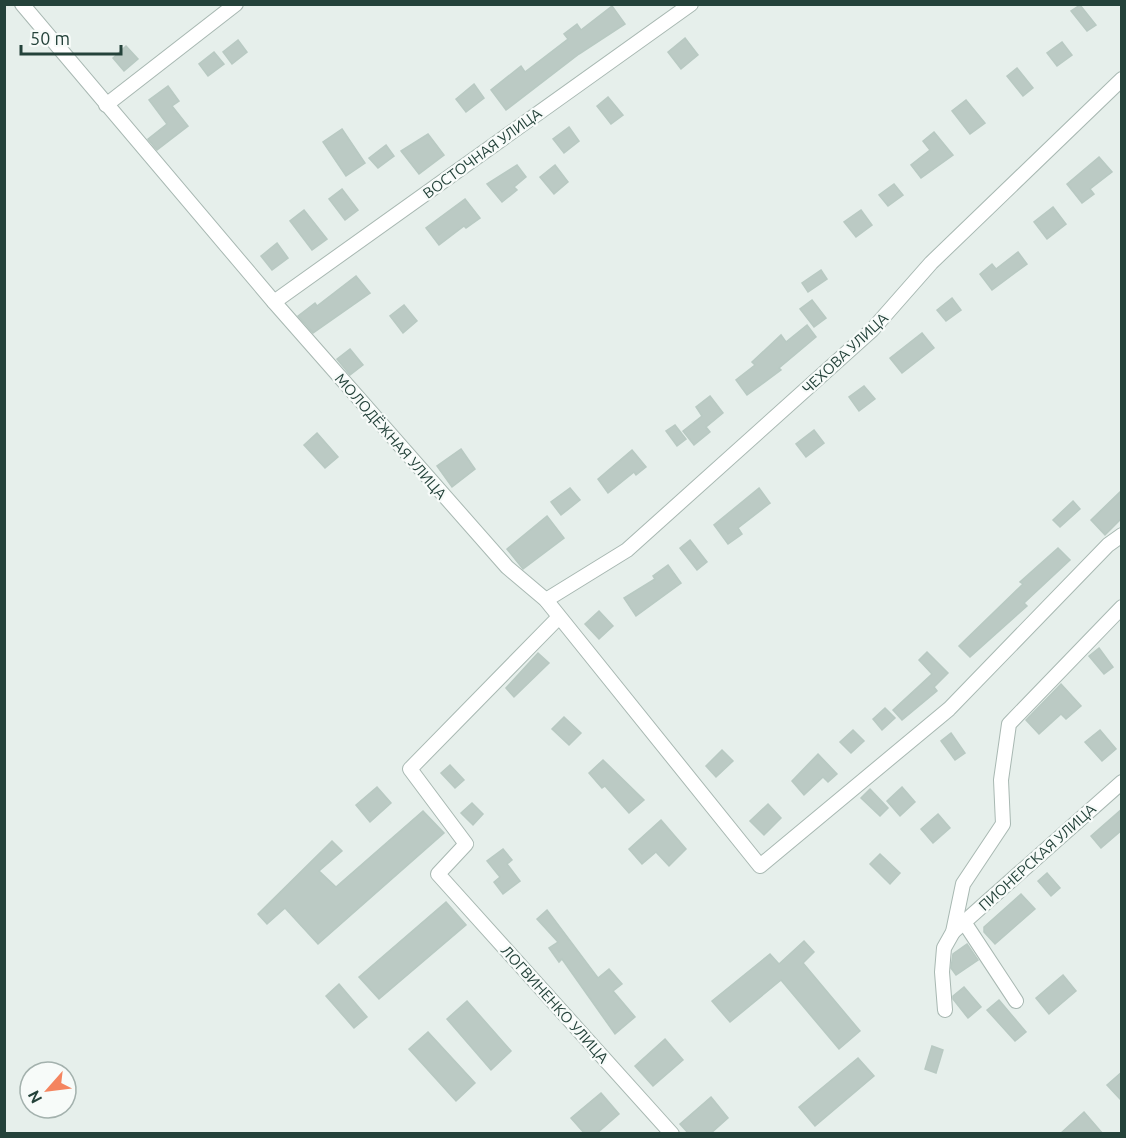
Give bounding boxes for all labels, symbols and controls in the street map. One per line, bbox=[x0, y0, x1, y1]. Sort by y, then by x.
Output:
scale bar bbox=[21, 18, 122, 56]
text: 50 m bbox=[30, 28, 70, 48]
street label: ВОСТОЧНАЯ УЛИЦА bbox=[419, 104, 545, 202]
street label: ЧЕХОВА УЛИЦА bbox=[799, 309, 891, 397]
street label: МОЛОДЁЖНАЯ УЛИЦА bbox=[332, 370, 450, 502]
street label: ПИОНЕРСКАЯ УЛИЦА bbox=[975, 800, 1099, 914]
street label: ЛОГВИНЕНКО УЛИЦА bbox=[498, 942, 612, 1066]
north arrow bbox=[18, 1060, 78, 1120]
text: N bbox=[24, 1088, 46, 1107]

